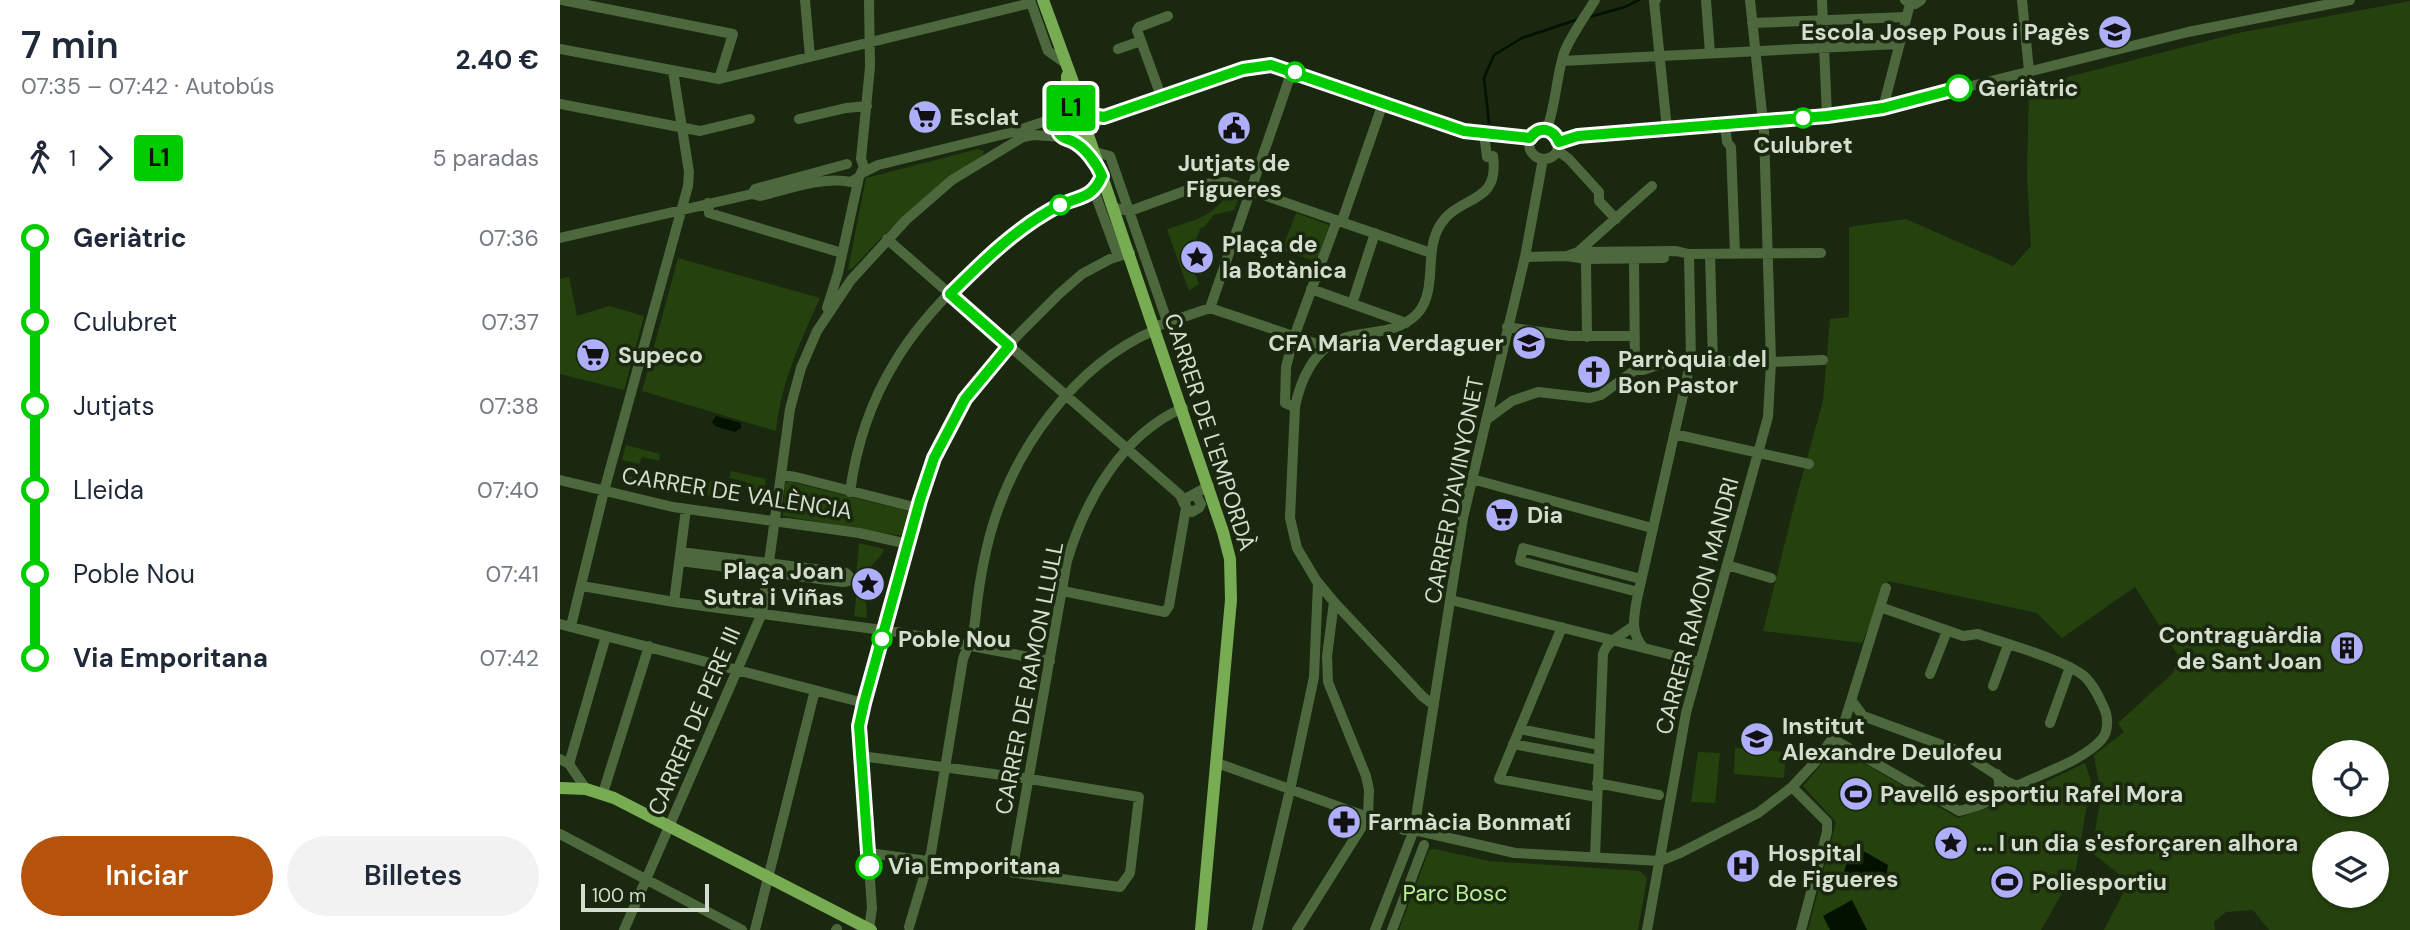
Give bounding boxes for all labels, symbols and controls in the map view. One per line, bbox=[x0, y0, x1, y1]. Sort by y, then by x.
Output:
school or university icon: Escola Josep Pous i Pagès bbox=[2096, 13, 2134, 51]
place label: Escola Josep Pous i Pagès bbox=[1801, 17, 2090, 47]
text: 7 min bbox=[21, 20, 119, 70]
text: 2.40 € bbox=[456, 43, 539, 77]
unlabelled marker bbox=[1285, 62, 1305, 82]
text: 07:35 – 07:42 · Autobús bbox=[21, 71, 275, 101]
place label: Geriàtric bbox=[1978, 73, 2078, 103]
marker: Geriàtric bbox=[1946, 75, 1972, 101]
line badge: L1 bbox=[1040, 85, 1102, 131]
text: L1 bbox=[1060, 92, 1082, 123]
supermarket icon: Esclat bbox=[906, 98, 944, 136]
place label: Esclat bbox=[950, 102, 1019, 132]
marker: Culubret bbox=[1793, 108, 1813, 128]
public building icon: Jutjats de Figueres bbox=[1215, 109, 1253, 147]
place label: Culubret bbox=[1753, 130, 1853, 160]
icon: walk bbox=[21, 139, 59, 177]
icon: forward bbox=[86, 139, 124, 177]
text: L1 bbox=[148, 142, 169, 173]
text: 1 bbox=[69, 143, 76, 173]
text: 5 paradas bbox=[432, 143, 539, 173]
place label: Jutjats de Figueres bbox=[1178, 148, 1290, 204]
unlabelled marker bbox=[1050, 195, 1070, 215]
text: Geriàtric bbox=[73, 221, 187, 255]
text: 07:36 bbox=[479, 223, 539, 253]
place label: Plaça de la Botànica bbox=[1222, 229, 1347, 285]
place icon: Plaça de la Botànica bbox=[1178, 238, 1216, 276]
text: Culubret bbox=[73, 305, 177, 339]
text: 07:37 bbox=[481, 307, 539, 337]
street label: CARRER DE L'EMPORDÀ bbox=[1157, 309, 1263, 555]
school or university icon: CFA Maria Verdaguer bbox=[1510, 324, 1548, 362]
place label: CFA Maria Verdaguer bbox=[1268, 328, 1504, 358]
supermarket icon: Supeco bbox=[574, 336, 612, 374]
place label: Supeco bbox=[618, 340, 703, 370]
place label: Parròquia del Bon Pastor bbox=[1618, 344, 1767, 400]
church icon: Parròquia del Bon Pastor bbox=[1575, 353, 1613, 391]
street label: CARRER D'AVINYONET bbox=[1417, 374, 1491, 606]
text: Jutjats bbox=[73, 389, 154, 423]
text: 07:38 bbox=[479, 391, 539, 421]
street label: CARRER DE VALÈNCIA bbox=[620, 460, 854, 526]
text: Lleida bbox=[73, 473, 144, 507]
street label: CARRER RAMON MANDRI bbox=[1648, 474, 1746, 738]
text: 07:40 bbox=[477, 475, 539, 505]
supermarket icon: Dia bbox=[1483, 496, 1521, 534]
place label: Dia bbox=[1527, 500, 1563, 530]
street label: CARRER DE RAMON LLULL bbox=[988, 539, 1070, 817]
place label: Plaça Joan Sutra i Viñas bbox=[704, 556, 844, 612]
text: Poble Nou bbox=[73, 557, 195, 591]
text: 07:41 bbox=[486, 559, 539, 589]
place icon: Plaça Joan Sutra i Viñas bbox=[849, 565, 887, 603]
place label: Contraguàrdia de Sant Joan bbox=[2159, 620, 2322, 676]
street label: CARRER DE PERE III bbox=[641, 622, 747, 820]
place label: Poble Nou bbox=[898, 624, 1011, 654]
marker: Poble Nou bbox=[872, 629, 892, 649]
building icon: Contraguàrdia de Sant Joan bbox=[2328, 629, 2366, 667]
text: Via Emporitana bbox=[73, 641, 268, 675]
text: 07:42 bbox=[479, 643, 539, 673]
place label: Institut Alexandre Deulofeu bbox=[1782, 711, 2002, 767]
school or university icon: Institut Alexandre Deulofeu bbox=[1738, 720, 1776, 758]
map controls bbox=[2312, 740, 2389, 908]
button: locate bbox=[2312, 740, 2389, 817]
sports icon: Pavelló esportiu Rafel Mora bbox=[1837, 775, 1875, 813]
place label: Pavelló esportiu Rafel Mora bbox=[1880, 779, 2183, 809]
pharmacy icon: Farmàcia Bonmatí bbox=[1325, 803, 1363, 841]
place label: Farmàcia Bonmatí bbox=[1368, 807, 1571, 837]
place icon: ... I un dia s'esforçaren alhora bbox=[1932, 824, 1970, 862]
place label: ... I un dia s'esforçaren alhora bbox=[1976, 828, 2298, 858]
button: layers bbox=[2312, 831, 2389, 908]
button: Iniciar bbox=[21, 836, 273, 916]
button: Billetes bbox=[287, 836, 539, 916]
place label: Hospital de Figueres bbox=[1768, 838, 1898, 894]
hospital icon: Hospital de Figueres bbox=[1724, 847, 1762, 885]
place label: Via Emporitana bbox=[888, 851, 1060, 881]
marker: Via Emporitana bbox=[856, 853, 882, 879]
sports icon: Poliesportiu bbox=[1988, 863, 2026, 901]
place label: Poliesportiu bbox=[2032, 867, 2167, 897]
park label: Parc Bosc bbox=[1403, 878, 1507, 908]
scale bar bbox=[581, 881, 709, 913]
text: 100 m bbox=[592, 883, 646, 908]

